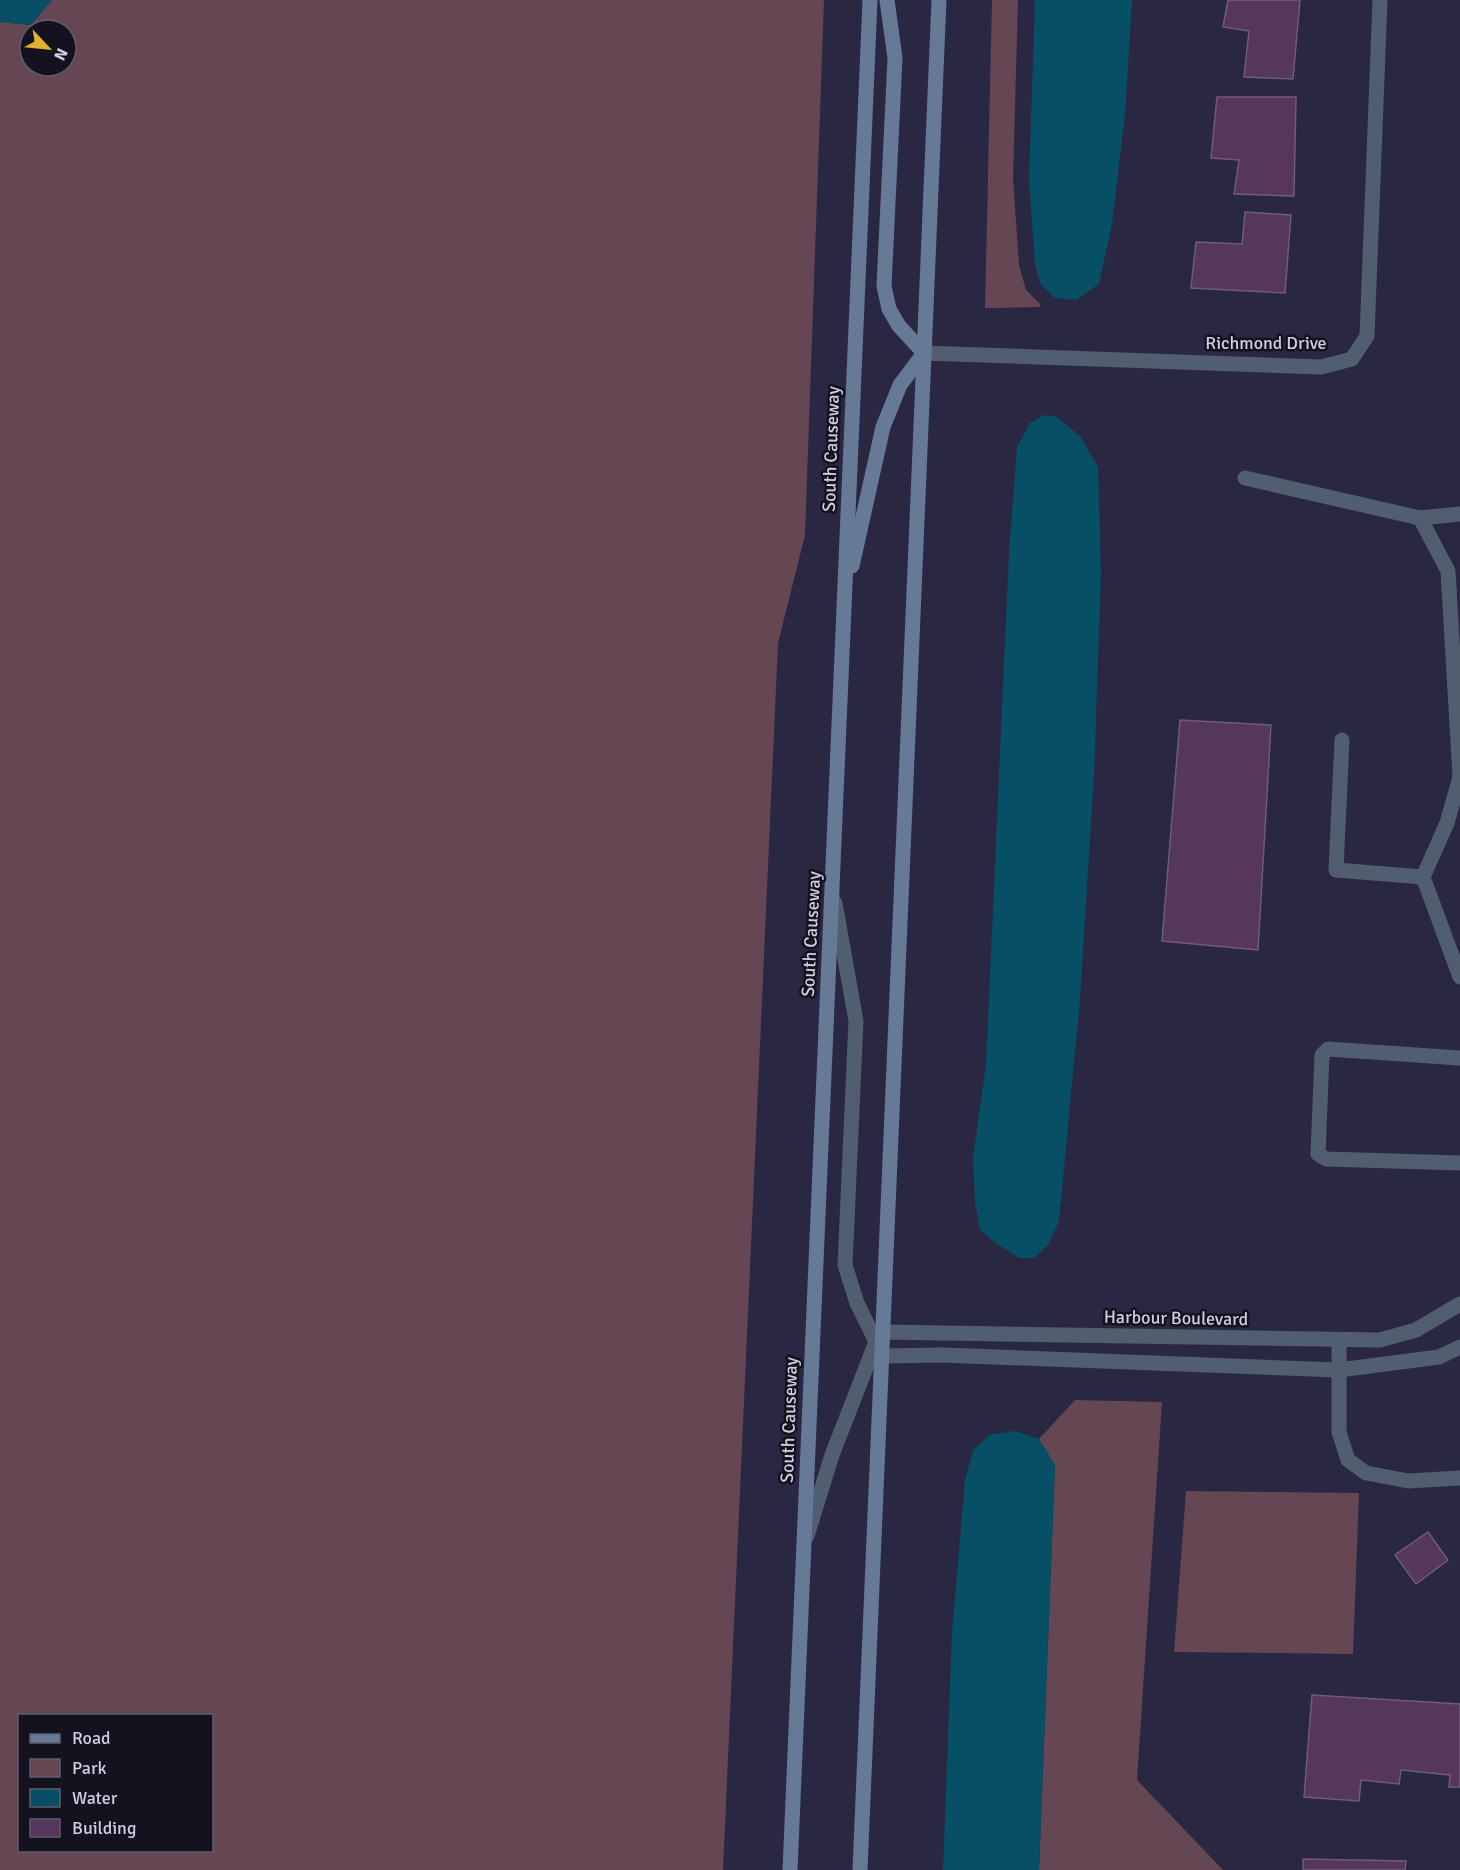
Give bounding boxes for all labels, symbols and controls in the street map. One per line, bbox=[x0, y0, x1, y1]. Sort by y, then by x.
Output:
north arrow bbox=[18, 18, 78, 78]
text: N bbox=[49, 45, 72, 64]
street label: Richmond Drive bbox=[1205, 332, 1327, 354]
street label: South Causeway bbox=[818, 385, 844, 512]
street label: South Causeway bbox=[797, 870, 825, 997]
street label: Harbour Boulevard bbox=[1104, 1306, 1248, 1330]
street label: South Causeway bbox=[776, 1356, 802, 1483]
legend bbox=[18, 1714, 213, 1852]
text: Road bbox=[72, 1727, 111, 1749]
text: Park bbox=[72, 1757, 107, 1779]
text: Water bbox=[72, 1787, 118, 1809]
text: Building bbox=[72, 1817, 136, 1839]

